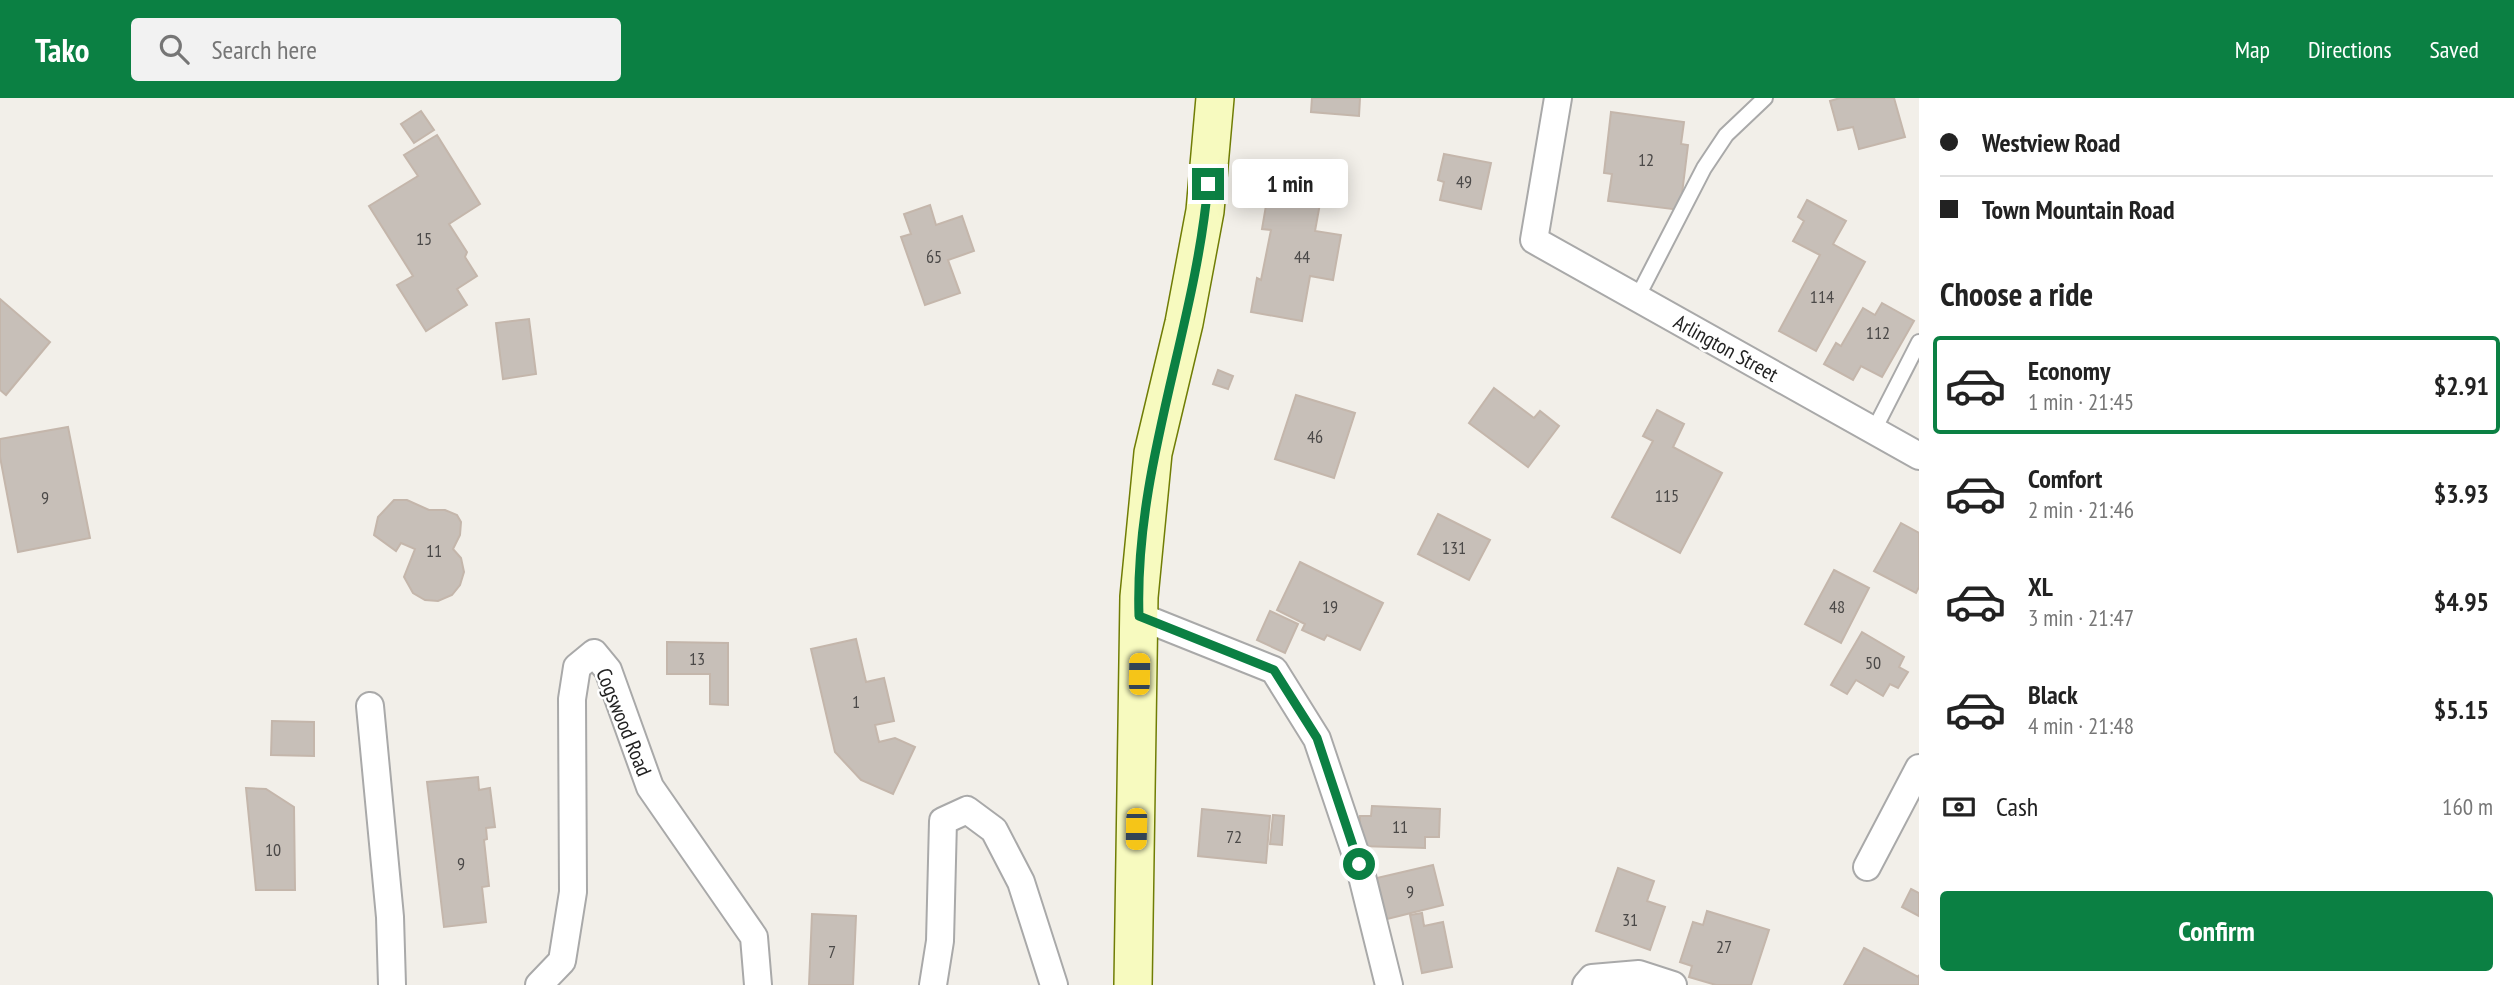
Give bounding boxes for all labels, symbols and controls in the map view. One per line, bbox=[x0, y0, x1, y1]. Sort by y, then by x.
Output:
search box bbox=[131, 18, 621, 81]
text: Tako bbox=[35, 28, 89, 71]
icon: search bbox=[155, 30, 193, 68]
text: Search here bbox=[211, 33, 317, 66]
text: Map bbox=[2235, 34, 2270, 65]
text: Directions bbox=[2308, 34, 2392, 65]
text: Saved bbox=[2430, 34, 2479, 65]
text: Westview Road bbox=[1982, 126, 2120, 159]
house number: 12 bbox=[1638, 148, 1654, 171]
callout: 1 min bbox=[1232, 160, 1348, 208]
route end bbox=[1192, 168, 1224, 200]
text: 1 min bbox=[1267, 169, 1313, 198]
house number: 49 bbox=[1456, 170, 1472, 193]
text: Town Mountain Road bbox=[1982, 193, 2175, 226]
house number: 15 bbox=[416, 227, 432, 250]
house number: 65 bbox=[926, 245, 942, 268]
house number: 44 bbox=[1294, 245, 1310, 268]
text: Choose a ride bbox=[1940, 273, 2093, 315]
house number: 114 bbox=[1810, 285, 1834, 308]
street label: Arlington Street bbox=[1669, 308, 1783, 388]
house number: 112 bbox=[1866, 321, 1890, 344]
icon: car bbox=[1944, 354, 2007, 417]
text: Economy bbox=[2028, 354, 2110, 387]
text: $2.91 bbox=[2434, 369, 2489, 402]
text: 1 min · 21:45 bbox=[2028, 387, 2134, 416]
house number: 46 bbox=[1307, 425, 1323, 448]
icon: car bbox=[1944, 462, 2007, 525]
text: Comfort bbox=[2028, 462, 2102, 495]
text: $3.93 bbox=[2434, 477, 2489, 510]
house number: 115 bbox=[1655, 484, 1679, 507]
house number: 9 bbox=[41, 486, 49, 509]
text: 2 min · 21:46 bbox=[2028, 495, 2134, 524]
house number: 131 bbox=[1442, 536, 1466, 559]
house number: 11 bbox=[426, 539, 442, 562]
icon: car bbox=[1944, 570, 2007, 633]
text: XL bbox=[2028, 570, 2053, 603]
text: $4.95 bbox=[2434, 585, 2489, 618]
house number: 19 bbox=[1322, 595, 1338, 618]
house number: 48 bbox=[1829, 595, 1845, 618]
text: 3 min · 21:47 bbox=[2028, 603, 2134, 632]
house number: 13 bbox=[689, 647, 705, 670]
house number: 50 bbox=[1865, 651, 1881, 674]
car bbox=[1129, 653, 1150, 695]
street label: Cogswood Road bbox=[590, 664, 658, 780]
icon: car bbox=[1944, 678, 2007, 741]
text: Black bbox=[2028, 678, 2078, 711]
house number: 1 bbox=[852, 690, 860, 713]
text: $5.15 bbox=[2434, 693, 2489, 726]
text: 4 min · 21:48 bbox=[2028, 711, 2134, 740]
icon: cash bbox=[1940, 788, 1978, 826]
text: Cash bbox=[1996, 790, 2038, 823]
text: 160 m bbox=[2442, 792, 2493, 821]
car bbox=[1126, 808, 1147, 850]
house number: 11 bbox=[1392, 815, 1408, 838]
house number: 72 bbox=[1226, 825, 1242, 848]
house number: 10 bbox=[265, 838, 281, 861]
route start bbox=[1343, 848, 1375, 880]
house number: 9 bbox=[457, 852, 465, 875]
house number: 9 bbox=[1406, 880, 1414, 903]
button: Confirm bbox=[1940, 891, 2493, 971]
house number: 31 bbox=[1622, 908, 1638, 931]
house number: 27 bbox=[1716, 935, 1732, 958]
house number: 7 bbox=[828, 940, 836, 963]

